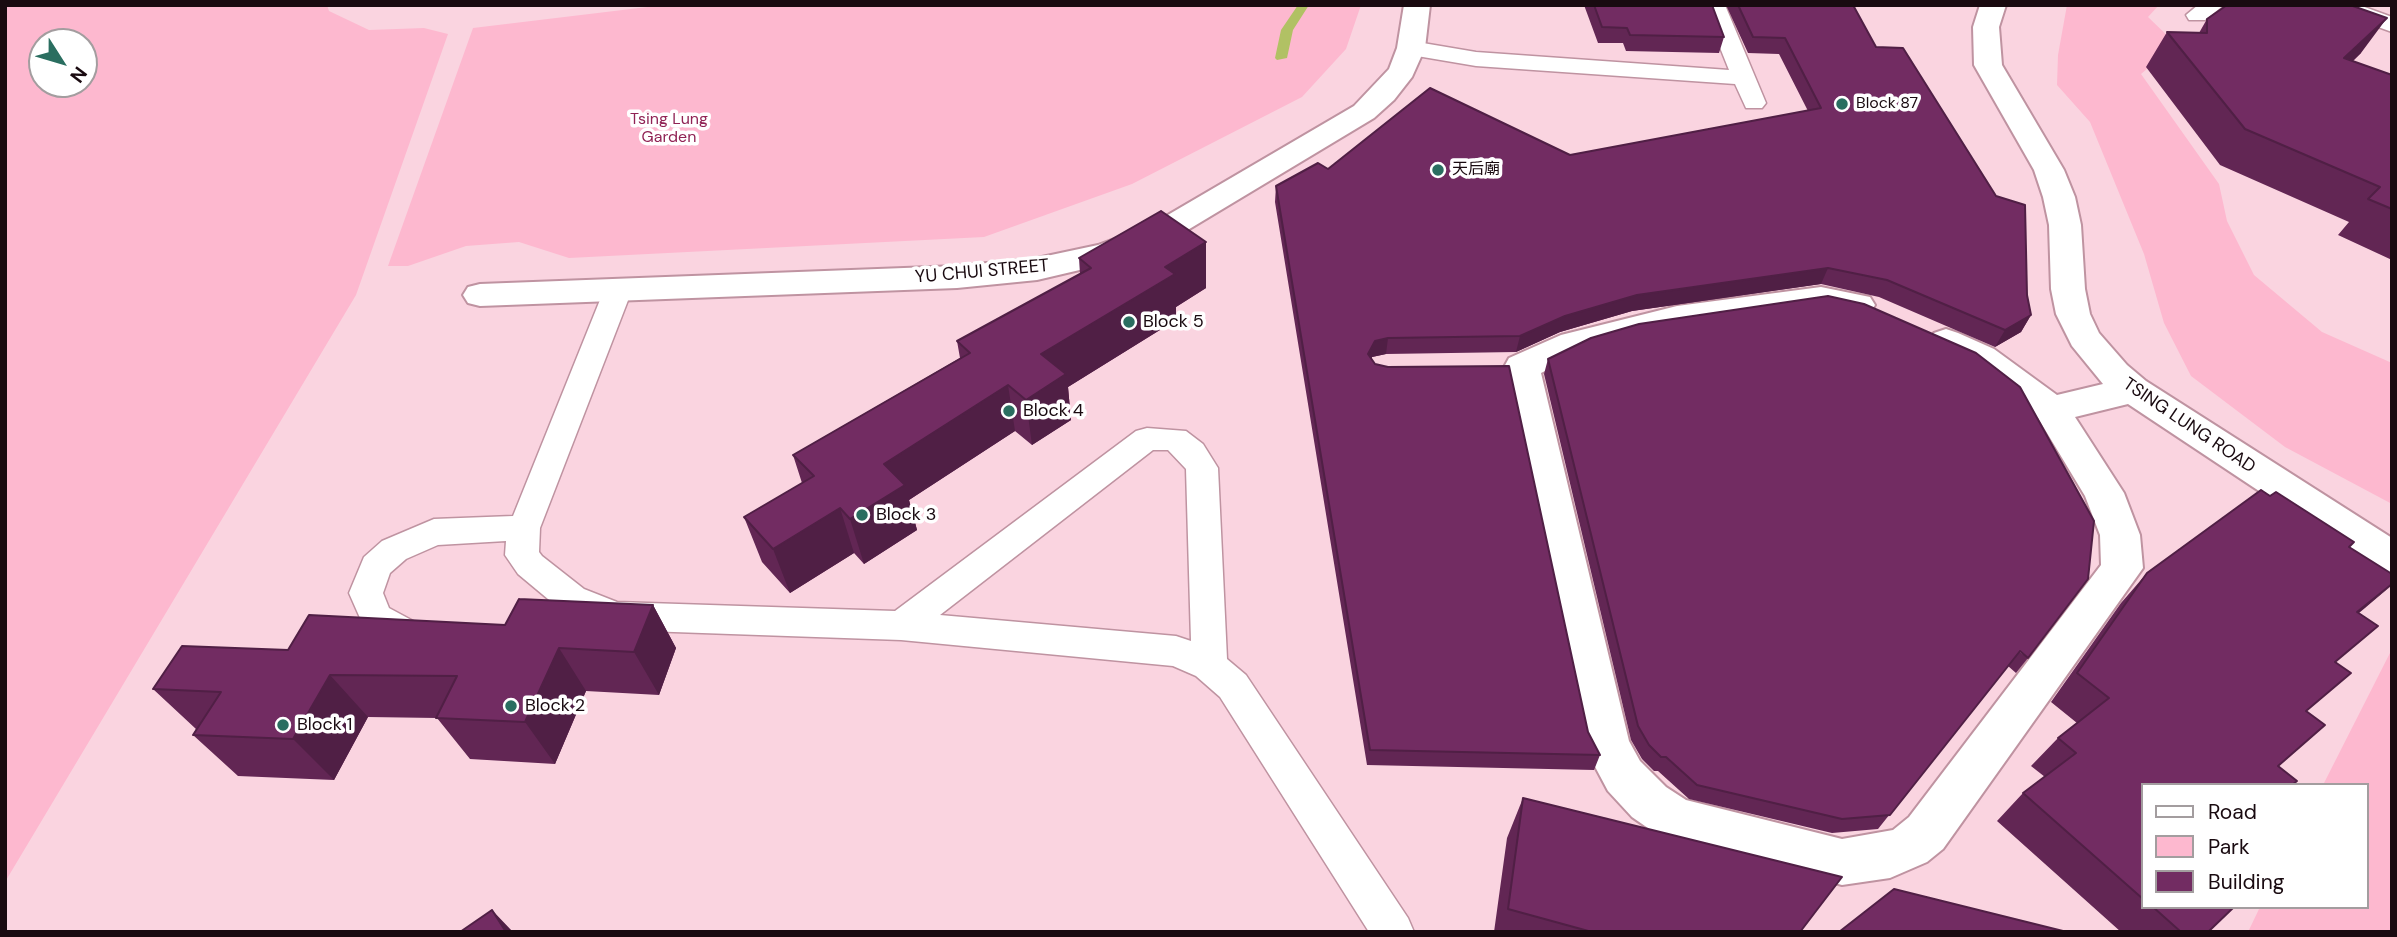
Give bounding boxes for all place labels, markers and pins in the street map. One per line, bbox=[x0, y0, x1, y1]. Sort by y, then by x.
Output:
place label: Block 87 bbox=[1856, 94, 1918, 114]
marker: Block 87 bbox=[1834, 96, 1850, 112]
place label: 天后廟 bbox=[1452, 160, 1500, 180]
marker: 天后廟 bbox=[1430, 162, 1446, 178]
place label: Block 5 bbox=[1143, 311, 1204, 333]
marker: Block 5 bbox=[1121, 314, 1137, 330]
place label: Block 4 bbox=[1023, 400, 1084, 422]
marker: Block 4 bbox=[1001, 403, 1017, 419]
place label: Block 3 bbox=[876, 504, 936, 526]
marker: Block 3 bbox=[854, 507, 870, 523]
place label: Block 2 bbox=[525, 695, 585, 717]
marker: Block 2 bbox=[503, 698, 519, 714]
place label: Block 1 bbox=[297, 714, 352, 736]
marker: Block 1 bbox=[275, 717, 291, 733]

